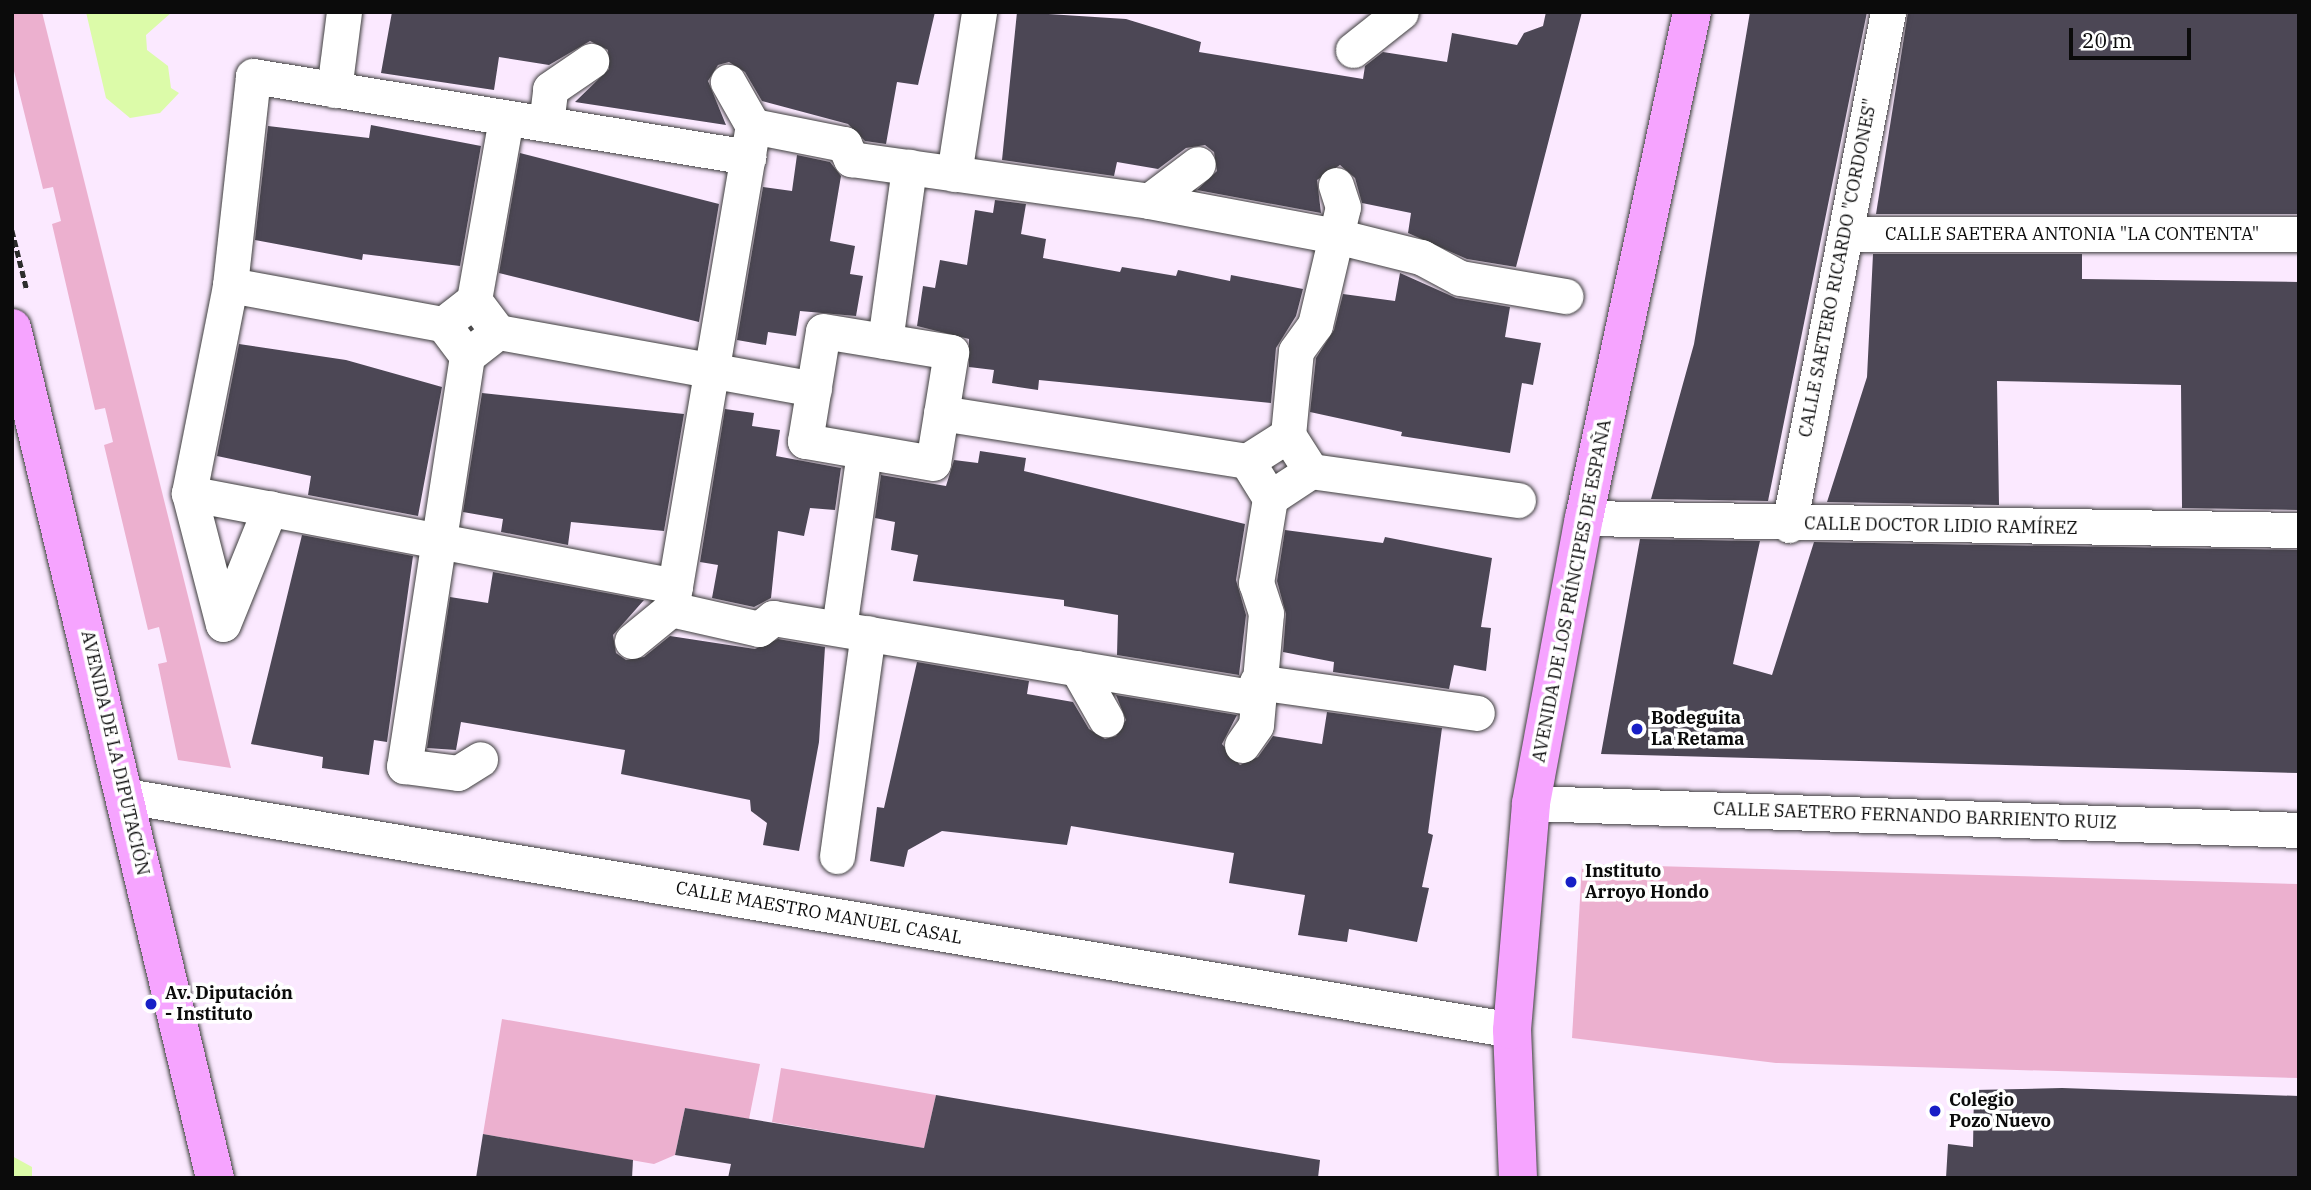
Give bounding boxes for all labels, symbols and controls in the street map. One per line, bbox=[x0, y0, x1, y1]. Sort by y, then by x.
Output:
scale bar bbox=[2073, 14, 2196, 58]
text: 20 m bbox=[2082, 26, 2132, 54]
street label: CALLE SAETERO RICARDO "CORDONES" bbox=[1795, 97, 1881, 439]
street label: CALLE SAETERA ANTONIA "LA CONTENTA" bbox=[1885, 223, 2259, 245]
street label: AVENIDA DE LOS PRÍNCIPES DE ESPAÑA bbox=[1528, 418, 1616, 764]
street label: CALLE DOCTOR LIDIO RAMÍREZ bbox=[1804, 513, 2078, 539]
street label: AVENIDA DE LA DIPUTACIÓN bbox=[76, 628, 154, 878]
place label: Bodeguita La Retama bbox=[1651, 708, 1745, 750]
marker: Bodeguita La Retama bbox=[1629, 721, 1645, 737]
street label: CALLE SAETERO FERNANDO BARRIENTO RUIZ bbox=[1713, 798, 2117, 834]
place label: Instituto Arroyo Hondo bbox=[1585, 861, 1709, 903]
marker: Instituto Arroyo Hondo bbox=[1563, 874, 1579, 890]
street label: CALLE MAESTRO MANUEL CASAL bbox=[674, 877, 964, 949]
place label: Av. Diputación - Instituto bbox=[165, 983, 293, 1026]
marker: Av. Diputación - Instituto bbox=[143, 996, 159, 1012]
place label: Colegio Pozo Nuevo bbox=[1949, 1090, 2051, 1132]
marker: Colegio Pozo Nuevo bbox=[1927, 1103, 1943, 1119]

